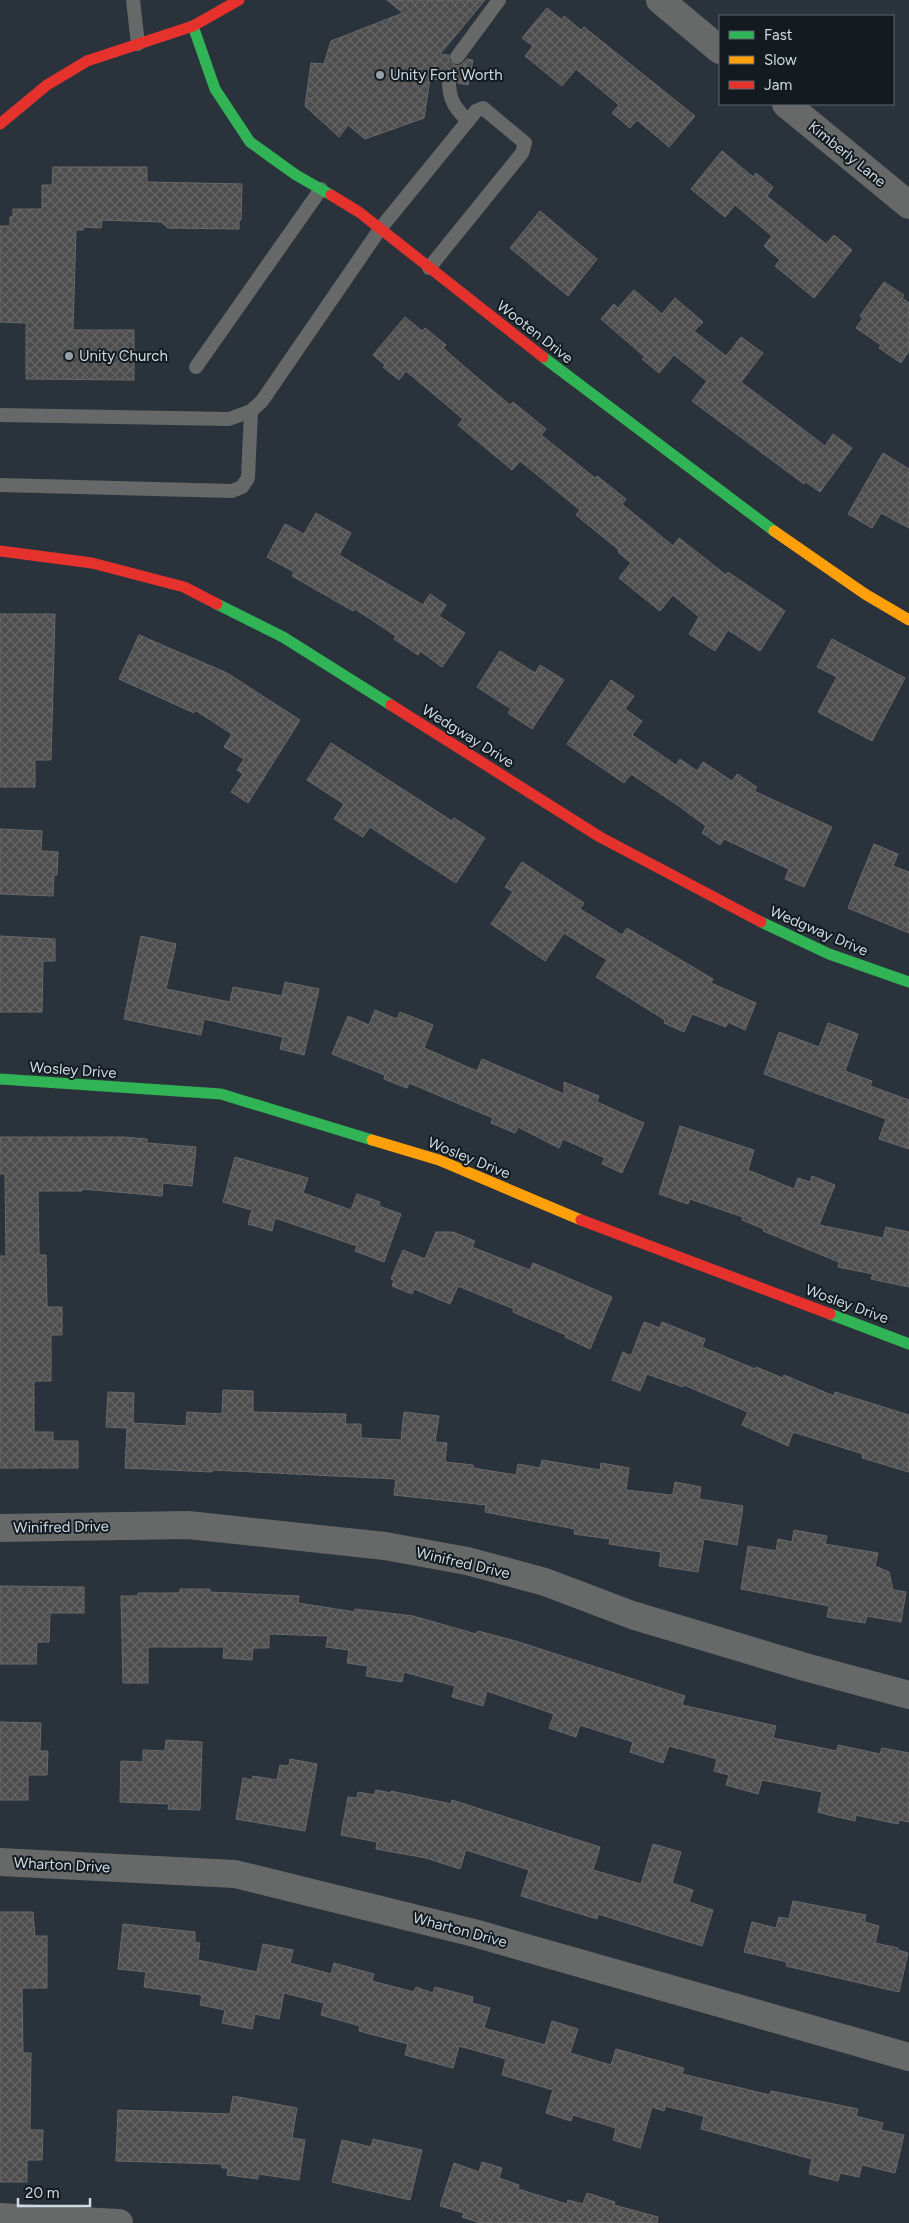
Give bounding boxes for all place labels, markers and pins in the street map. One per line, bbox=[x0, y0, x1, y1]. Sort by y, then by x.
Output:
place label: Unity Fort Worth bbox=[390, 66, 503, 84]
marker: Unity Fort Worth bbox=[374, 69, 386, 81]
place label: Unity Church bbox=[79, 347, 168, 365]
marker: Unity Church bbox=[63, 350, 75, 362]

